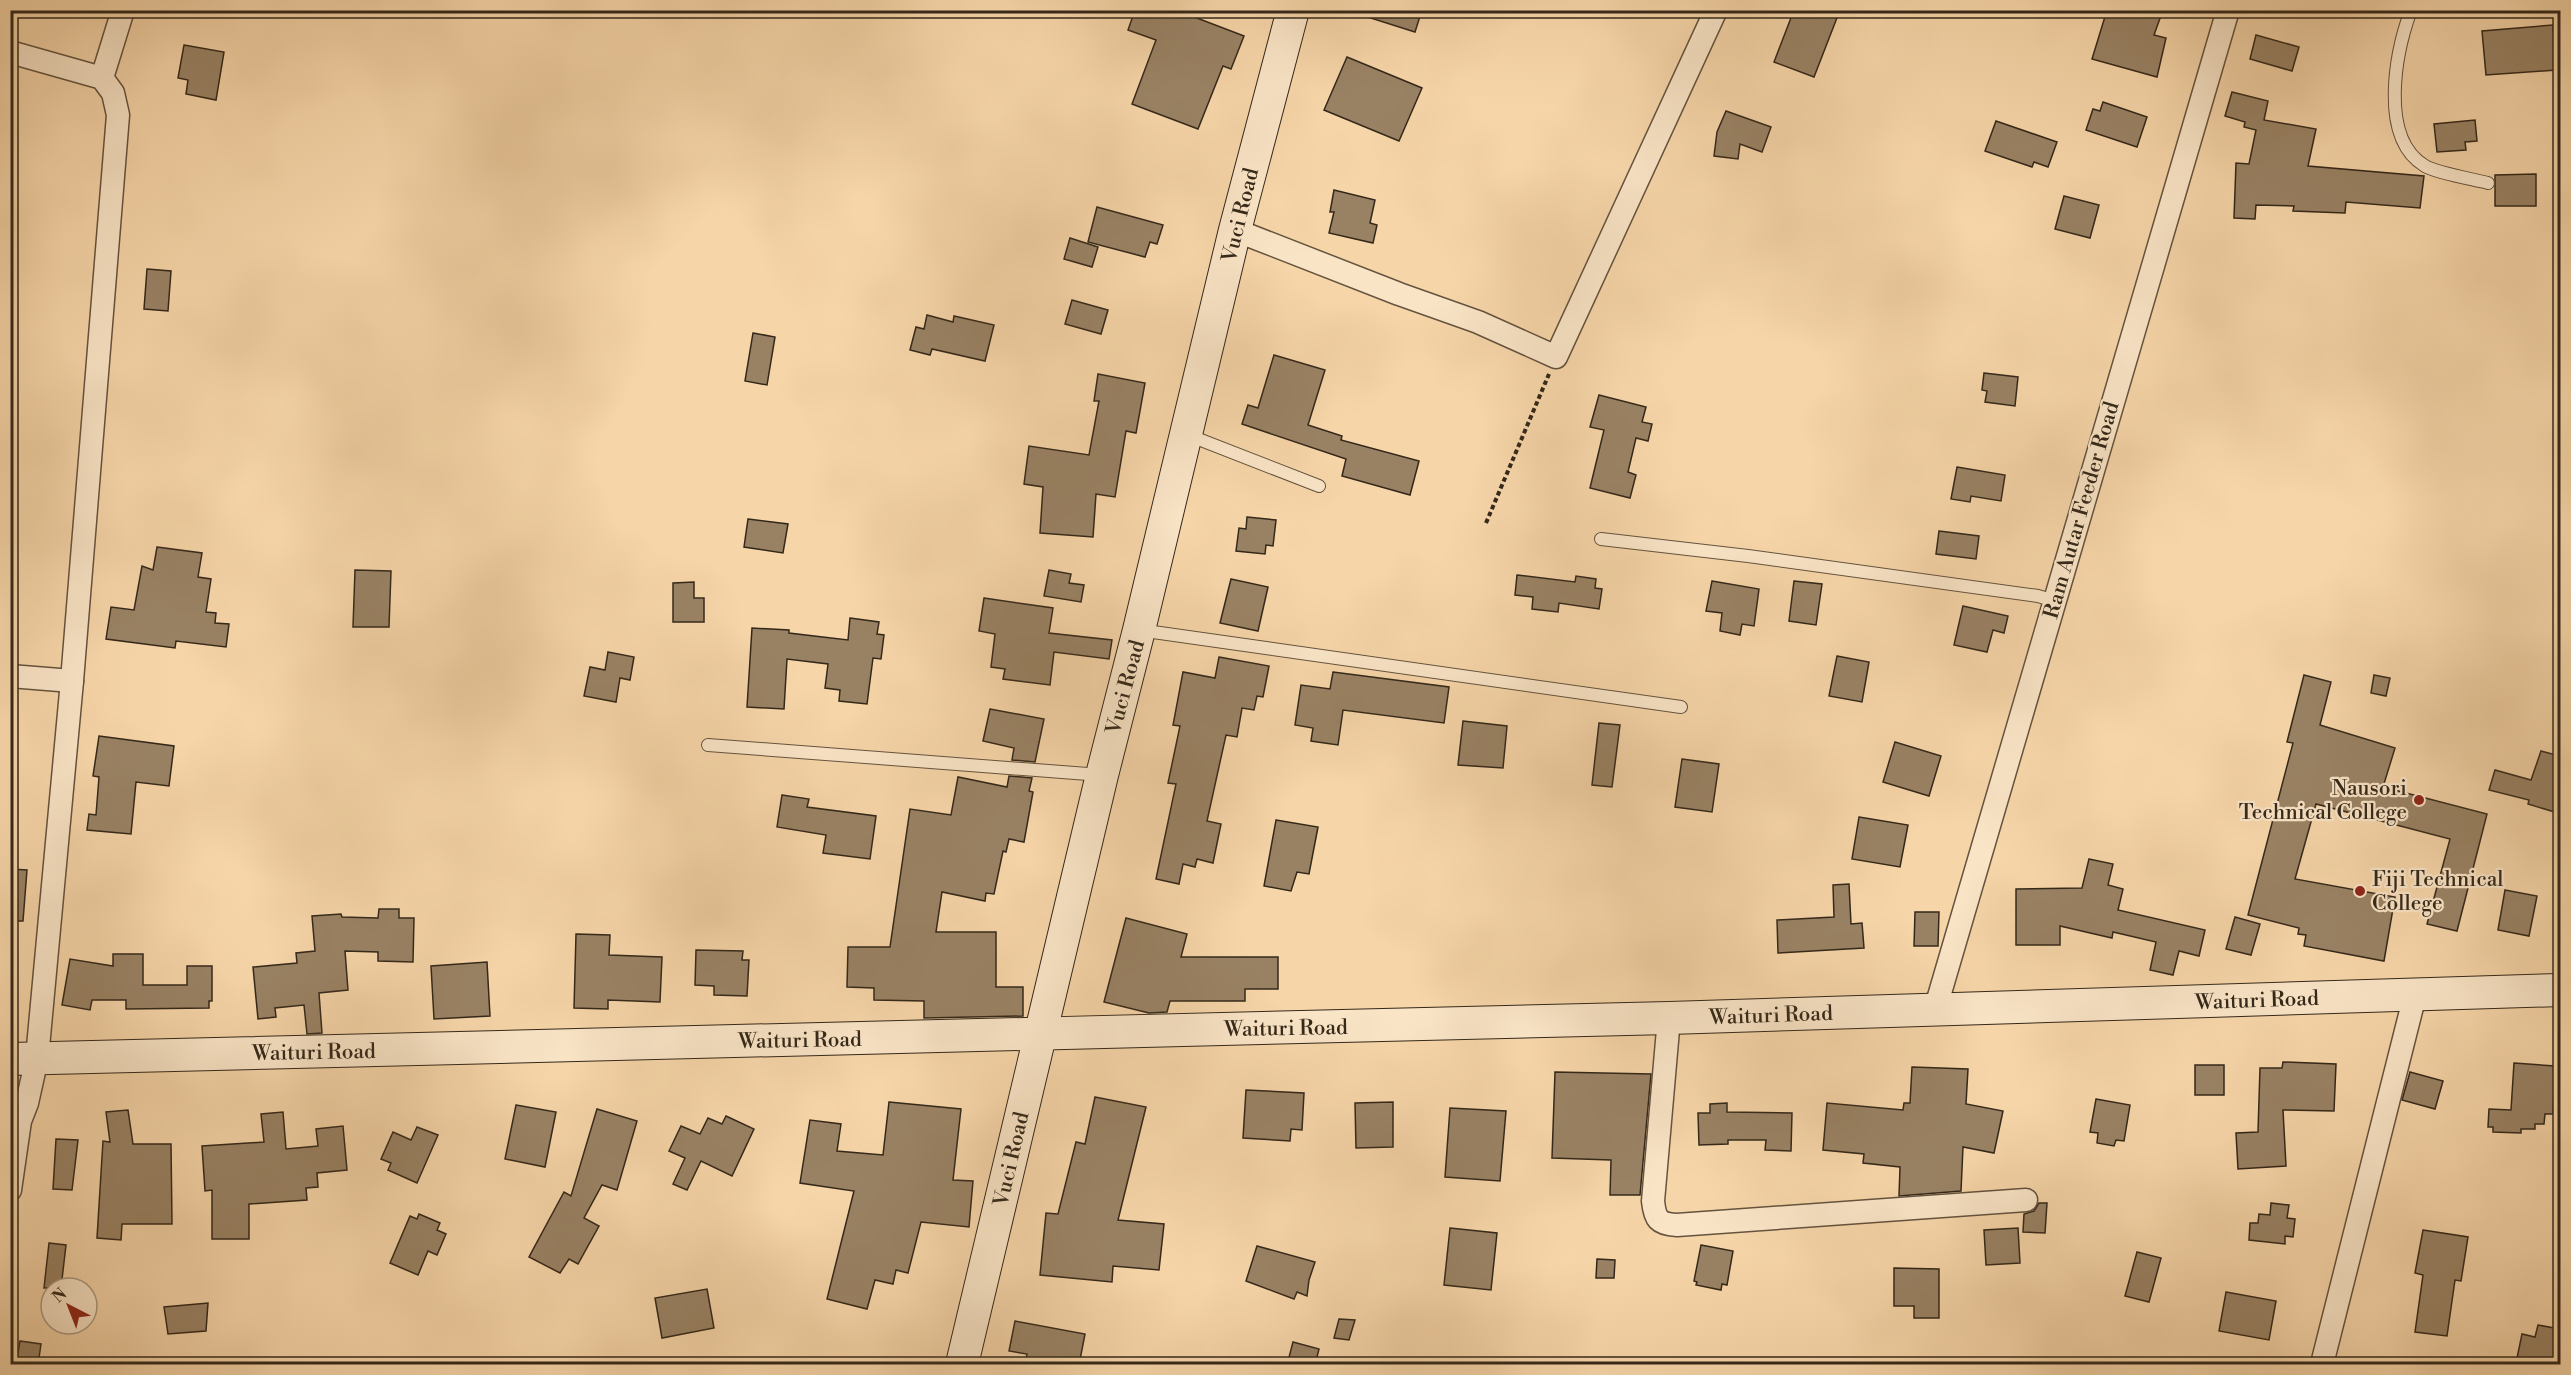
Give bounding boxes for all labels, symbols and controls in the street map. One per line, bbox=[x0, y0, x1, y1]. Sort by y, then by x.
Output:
street label: Vuci Road bbox=[1216, 165, 1265, 266]
street label: Ram Autar Feeder Road bbox=[2039, 399, 2125, 622]
street label: Vuci Road bbox=[1101, 637, 1151, 738]
place label: Nausori Technical College bbox=[2239, 776, 2407, 826]
marker: Nausori Technical College bbox=[2412, 793, 2426, 807]
place label: Fiji Technical College bbox=[2372, 867, 2504, 917]
marker: Fiji Technical College bbox=[2353, 884, 2367, 898]
street label: Waituri Road bbox=[2194, 986, 2319, 1016]
street label: Waituri Road bbox=[1708, 1001, 1833, 1031]
street label: Waituri Road bbox=[1223, 1015, 1348, 1043]
street label: Waituri Road bbox=[737, 1027, 862, 1055]
street label: Waituri Road bbox=[251, 1039, 376, 1067]
street label: Vuci Road bbox=[988, 1109, 1036, 1210]
north arrow bbox=[39, 1276, 99, 1336]
text: N bbox=[48, 1284, 71, 1307]

